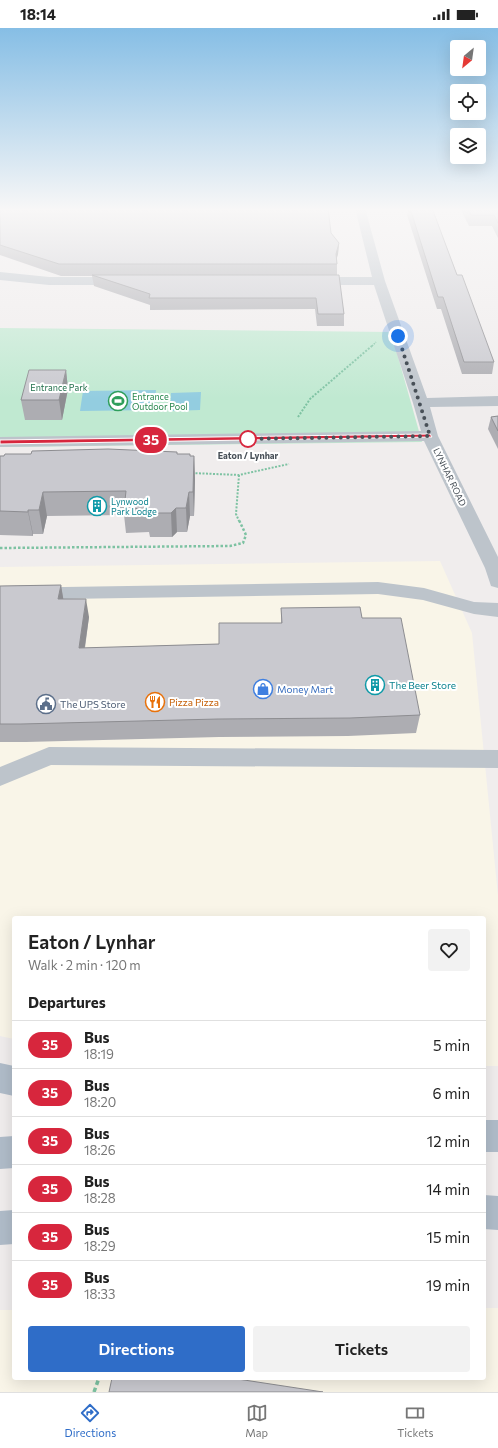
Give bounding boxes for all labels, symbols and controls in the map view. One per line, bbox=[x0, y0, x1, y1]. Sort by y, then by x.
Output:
text: 18:14 bbox=[20, 5, 56, 23]
north arrow bbox=[450, 40, 486, 76]
map controls bbox=[450, 40, 486, 164]
button: locate bbox=[450, 84, 486, 120]
button: layers bbox=[450, 128, 486, 164]
your location bbox=[388, 326, 408, 346]
park label: Entrance Park bbox=[30, 382, 88, 393]
sports icon: Entrance Outdoor Pool bbox=[107, 390, 129, 412]
place label: Entrance Outdoor Pool bbox=[132, 391, 188, 412]
line badge: 35 bbox=[133, 427, 169, 453]
marker: Eaton / Lynhar bbox=[239, 430, 257, 448]
text: 35 bbox=[143, 431, 159, 448]
street label: LYNHAR ROAD bbox=[431, 446, 469, 508]
place label: Eaton / Lynhar bbox=[218, 450, 279, 461]
building icon: Lynwood Park Lodge bbox=[86, 495, 108, 517]
place label: Lynwood Park Lodge bbox=[111, 496, 157, 517]
building icon: The Beer Store bbox=[364, 674, 386, 696]
shop icon: Money Mart bbox=[252, 678, 274, 700]
place label: The Beer Store bbox=[389, 679, 456, 691]
place label: Money Mart bbox=[277, 683, 333, 695]
restaurant icon: Pizza Pizza bbox=[144, 691, 166, 713]
public building icon: The UPS Store bbox=[35, 693, 57, 715]
place label: Pizza Pizza bbox=[169, 696, 219, 708]
place label: The UPS Store bbox=[60, 698, 126, 710]
button: heart bbox=[428, 929, 470, 971]
text: Eaton / Lynhar bbox=[28, 930, 156, 953]
text: Walk · 2 min · 120 m bbox=[28, 957, 141, 973]
text: Departures bbox=[28, 993, 106, 1011]
text: Bus bbox=[84, 1028, 109, 1046]
text: 35 bbox=[42, 1036, 58, 1053]
text: 5 min bbox=[433, 1036, 470, 1054]
text: 18:19 bbox=[84, 1046, 114, 1062]
text: Bus bbox=[84, 1076, 109, 1094]
text: 35 bbox=[42, 1084, 58, 1101]
text: 6 min bbox=[432, 1084, 470, 1102]
text: 18:20 bbox=[84, 1094, 116, 1110]
text: Bus bbox=[84, 1124, 109, 1142]
text: 35 bbox=[42, 1132, 58, 1149]
text: 12 min bbox=[427, 1132, 470, 1150]
text: 18:26 bbox=[84, 1142, 116, 1158]
text: Bus bbox=[84, 1172, 109, 1190]
text: 35 bbox=[42, 1180, 58, 1197]
text: 14 min bbox=[426, 1180, 470, 1198]
text: 18:28 bbox=[84, 1190, 116, 1206]
text: Bus bbox=[84, 1220, 109, 1238]
text: 35 bbox=[42, 1228, 58, 1245]
text: 15 min bbox=[427, 1228, 470, 1246]
text: 18:29 bbox=[84, 1238, 116, 1254]
text: Bus bbox=[84, 1268, 109, 1286]
text: 35 bbox=[42, 1276, 58, 1293]
text: 19 min bbox=[426, 1276, 470, 1294]
text: 18:33 bbox=[84, 1286, 115, 1302]
button: Directions bbox=[28, 1326, 245, 1372]
button: Tickets bbox=[253, 1326, 470, 1372]
tab: Directions bbox=[65, 1402, 116, 1439]
tab: Map bbox=[245, 1402, 268, 1439]
tab: Tickets bbox=[397, 1402, 433, 1439]

